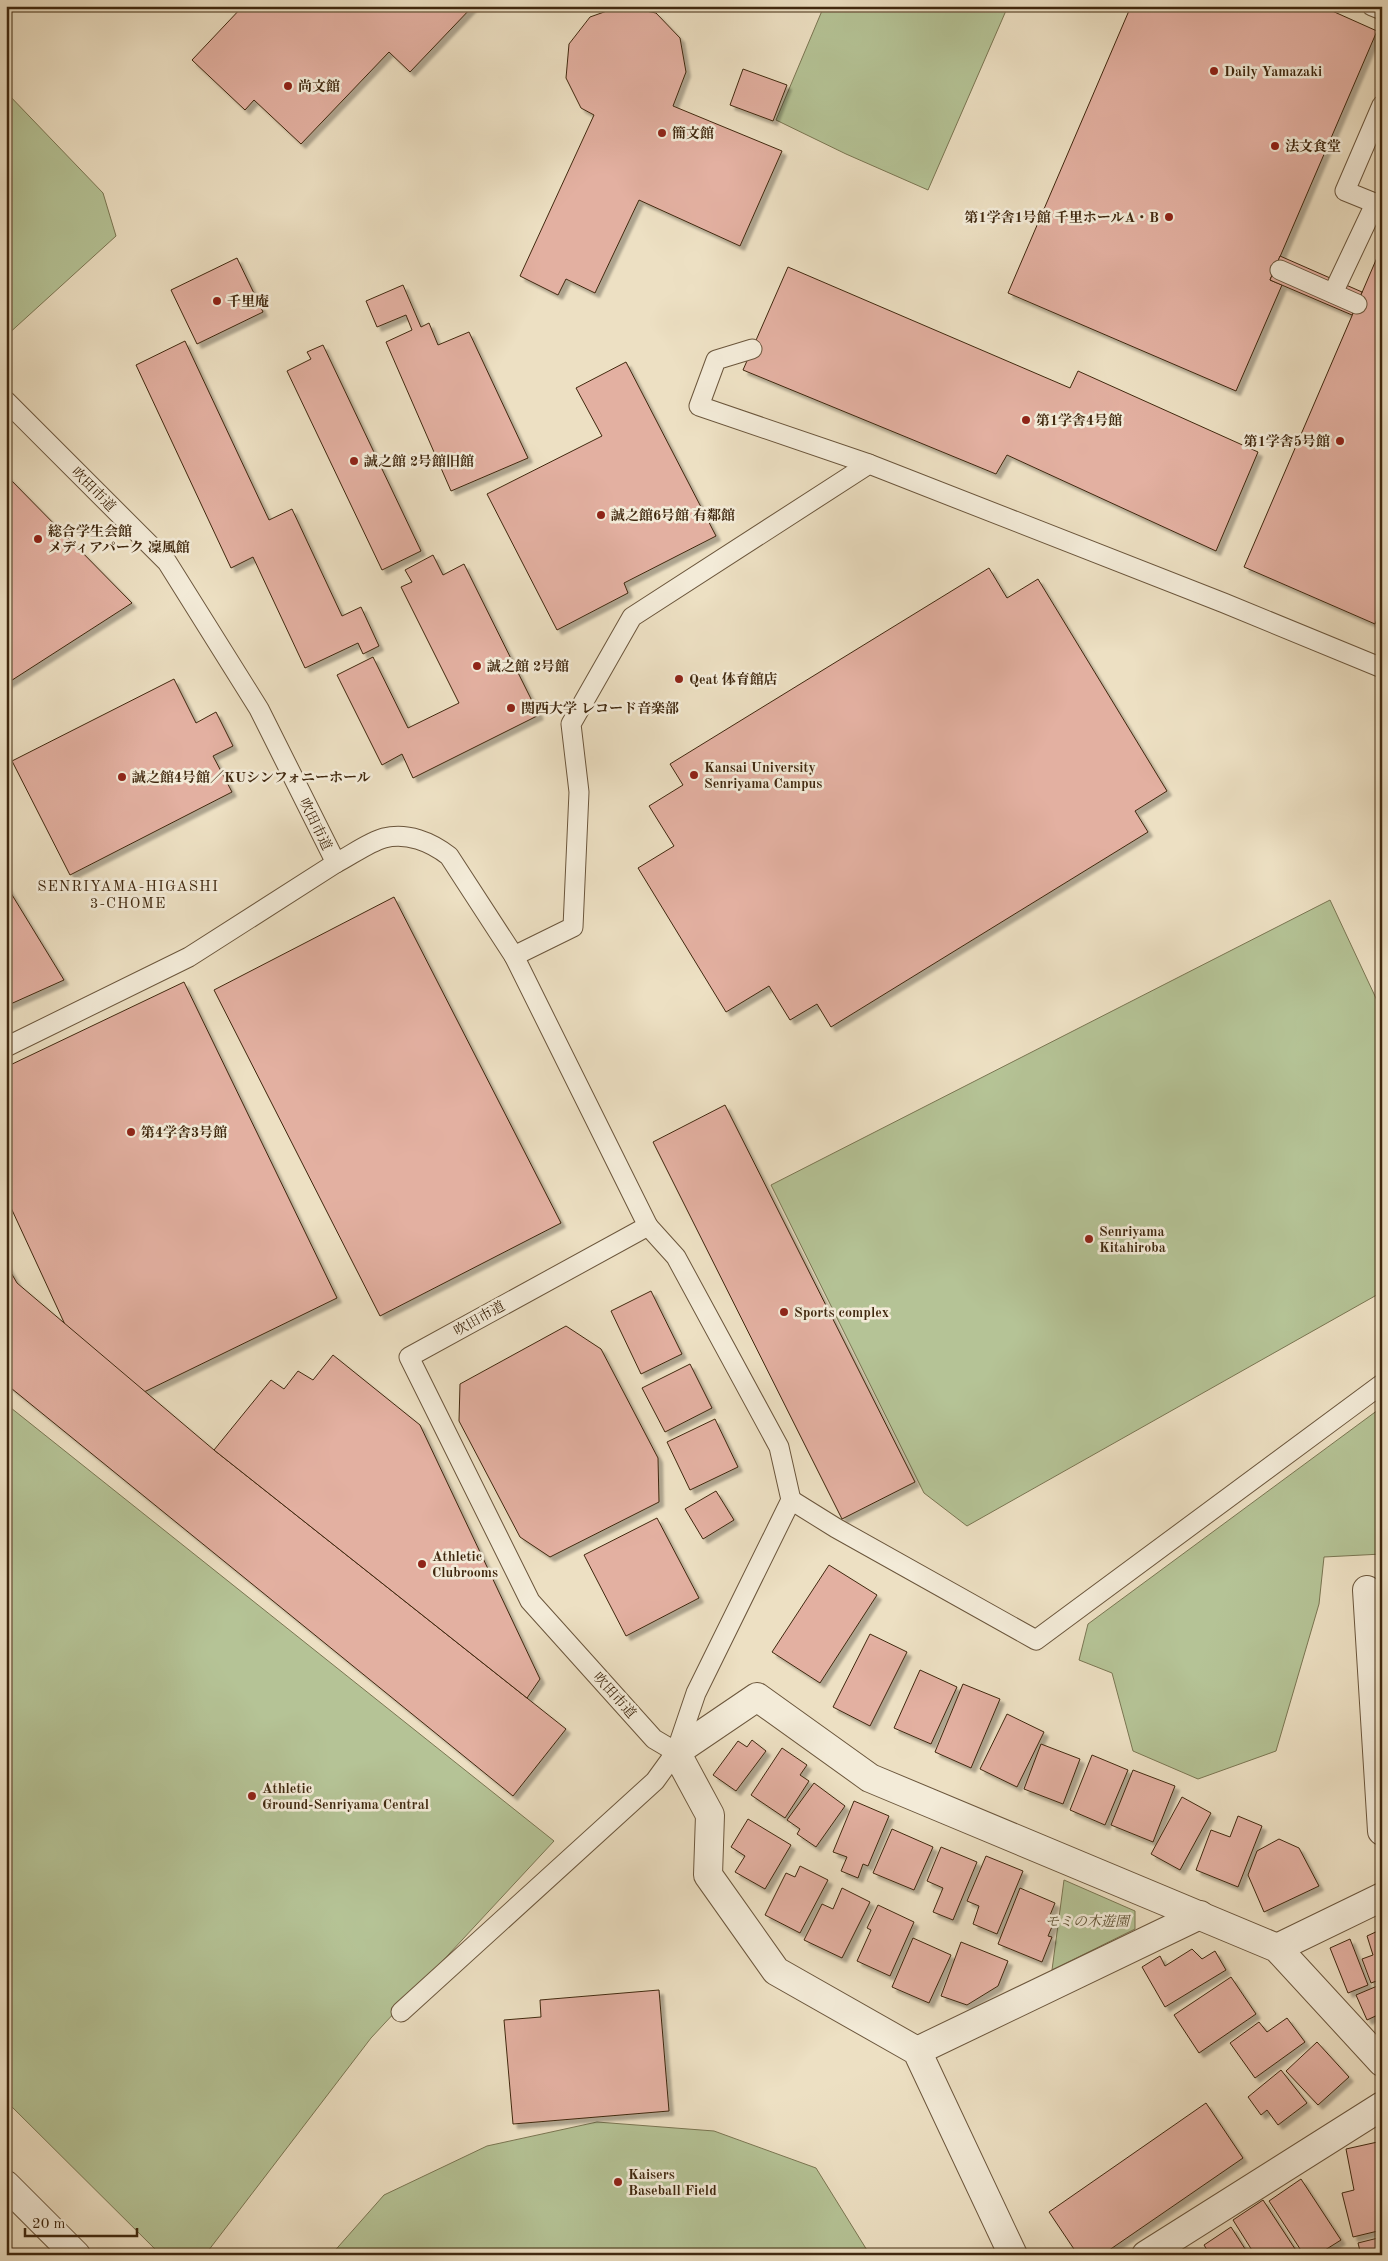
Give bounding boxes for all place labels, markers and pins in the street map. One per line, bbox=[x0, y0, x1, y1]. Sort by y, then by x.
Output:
marker: Daily Yamazaki bbox=[1208, 65, 1220, 77]
place label: Daily Yamazaki bbox=[1224, 65, 1322, 79]
place label: 尚文館 bbox=[298, 79, 340, 94]
marker: 尚文館 bbox=[282, 80, 294, 92]
place label: 簡文館 bbox=[672, 126, 714, 141]
marker: 簡文館 bbox=[656, 127, 668, 139]
place label: 法文食堂 bbox=[1285, 138, 1341, 154]
marker: 法文食堂 bbox=[1269, 140, 1281, 152]
place label: 第1学舎1号館 千里ホールA・B bbox=[965, 210, 1159, 225]
marker: 第1学舎1号館 千里ホールA・B bbox=[1163, 211, 1175, 223]
place label: 千里庵 bbox=[227, 294, 269, 309]
marker: 千里庵 bbox=[211, 295, 223, 307]
place label: 第1学舎4号館 bbox=[1036, 413, 1122, 428]
marker: 第1学舎4号館 bbox=[1020, 414, 1032, 426]
place label: 第1学舎5号館 bbox=[1244, 434, 1330, 449]
marker: 第1学舎5号館 bbox=[1334, 435, 1346, 447]
place label: 誠之館 2号館旧館 bbox=[364, 454, 474, 469]
marker: 誠之館 2号館旧館 bbox=[348, 455, 360, 467]
place label: 誠之館6号館 有鄰館 bbox=[611, 508, 735, 523]
marker: 誠之館6号館 有鄰館 bbox=[595, 509, 607, 521]
place label: 総合学生会館 メディアパーク 凜風館 bbox=[48, 523, 190, 555]
marker: 総合学生会館 メディアパーク 凜風館 bbox=[32, 533, 44, 545]
place label: 誠之館 2号館 bbox=[487, 659, 569, 674]
marker: 誠之館 2号館 bbox=[471, 660, 483, 672]
place label: Qeat 体育館店 bbox=[689, 672, 778, 687]
marker: Qeat 体育館店 bbox=[673, 673, 685, 685]
place label: 関西大学 レコード音楽部 bbox=[521, 701, 679, 716]
marker: 関西大学 レコード音楽部 bbox=[505, 702, 517, 714]
place label: Kansai University Senriyama Campus bbox=[704, 761, 822, 791]
marker: Kansai University Senriyama Campus bbox=[688, 769, 700, 781]
place label: 誠之館4号館／KUシンフォニーホール bbox=[132, 770, 371, 785]
marker: 誠之館4号館／KUシンフォニーホール bbox=[116, 771, 128, 783]
place label: 第4学舎3号館 bbox=[141, 1125, 227, 1140]
marker: 第4学舎3号館 bbox=[125, 1126, 137, 1138]
place label: Senriyama Kitahiroba bbox=[1099, 1225, 1166, 1255]
marker: Senriyama Kitahiroba bbox=[1083, 1233, 1095, 1245]
marker: Sports complex bbox=[778, 1306, 790, 1318]
place label: Sports complex bbox=[794, 1306, 889, 1320]
place label: Athletic Clubrooms bbox=[432, 1550, 498, 1580]
marker: Athletic Clubrooms bbox=[416, 1558, 428, 1570]
place label: Athletic Ground-Senriyama Central bbox=[262, 1782, 429, 1812]
marker: Athletic Ground-Senriyama Central bbox=[246, 1790, 258, 1802]
place label: Kaisers Baseball Field bbox=[628, 2168, 717, 2198]
marker: Kaisers Baseball Field bbox=[612, 2176, 624, 2188]

